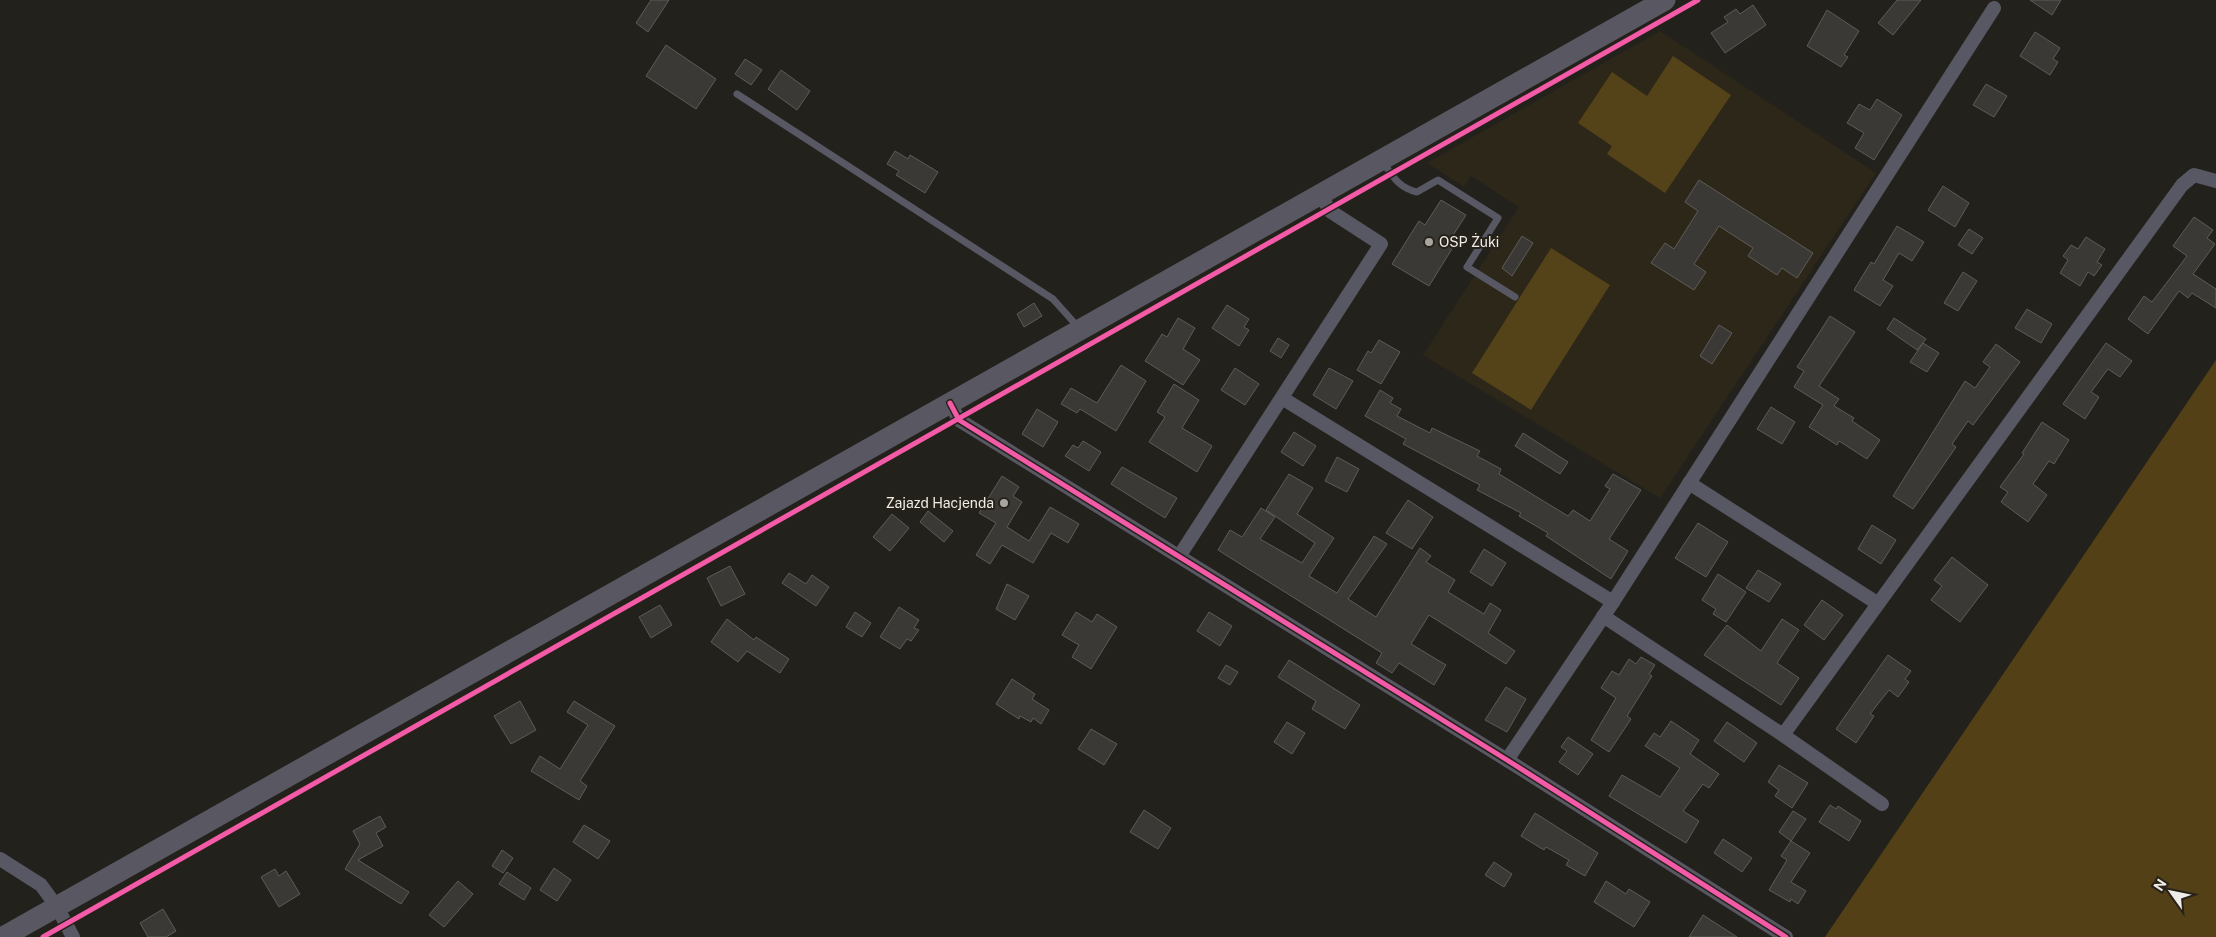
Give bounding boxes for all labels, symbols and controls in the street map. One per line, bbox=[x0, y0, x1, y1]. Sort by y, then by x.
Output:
place label: OSP Żuki bbox=[1439, 232, 1499, 250]
marker: OSP Żuki bbox=[1423, 236, 1435, 248]
place label: Zajazd Hacjenda bbox=[886, 495, 994, 511]
marker: Zajazd Hacjenda bbox=[998, 497, 1010, 509]
north arrow bbox=[2146, 867, 2196, 917]
text: N bbox=[2150, 876, 2170, 894]

